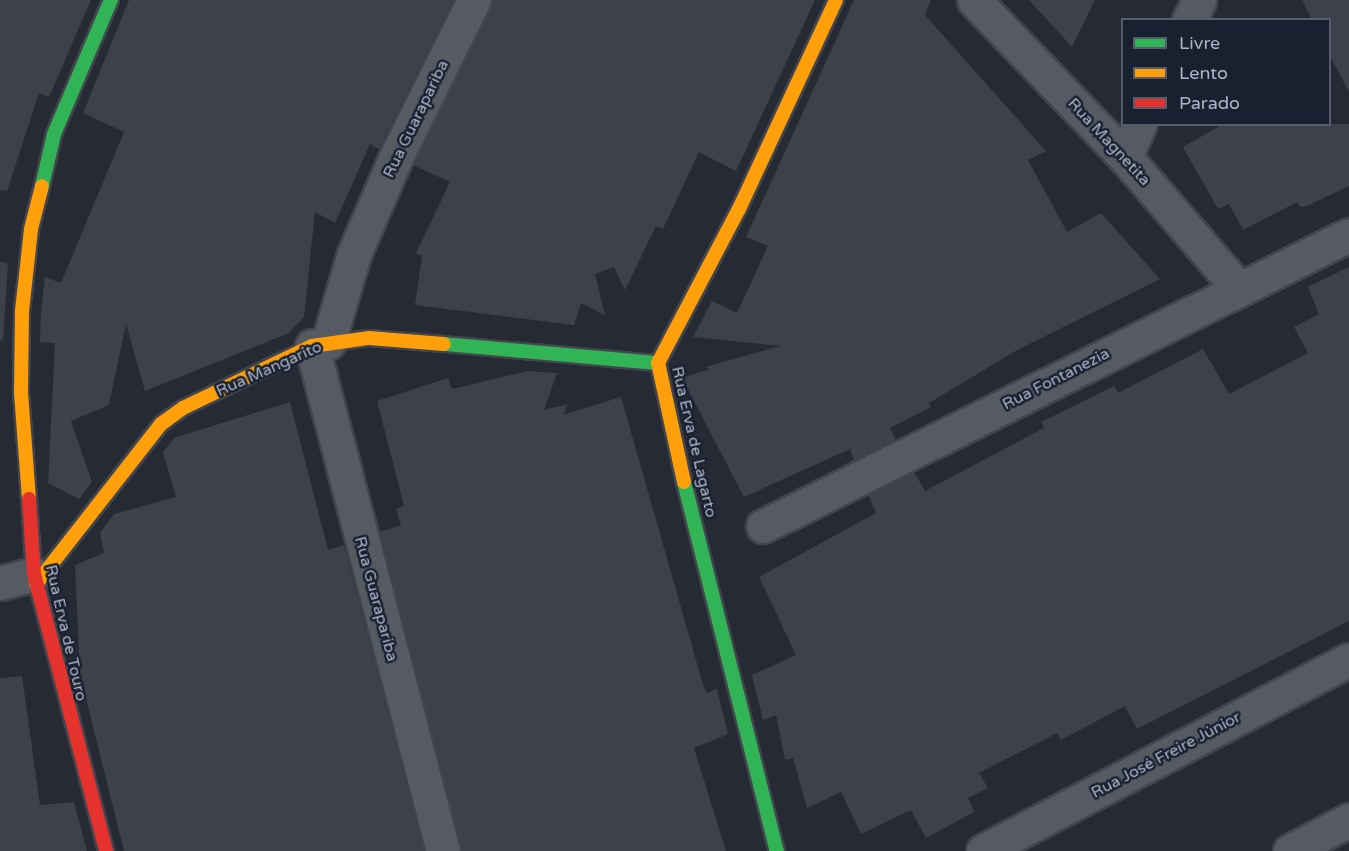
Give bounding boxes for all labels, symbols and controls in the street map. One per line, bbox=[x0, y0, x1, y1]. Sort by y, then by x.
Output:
legend bbox=[1121, 18, 1331, 126]
text: Livre bbox=[1179, 32, 1220, 54]
street label: Rua Guarapariba bbox=[379, 57, 453, 181]
text: Lento bbox=[1179, 62, 1228, 84]
text: Parado bbox=[1179, 92, 1240, 114]
street label: Rua Magnetita bbox=[1064, 94, 1154, 190]
street label: Rua Mangarito bbox=[213, 337, 325, 401]
street label: Rua Fontanezia bbox=[999, 344, 1113, 414]
street label: Rua Erva de Lagarto bbox=[667, 365, 721, 519]
street label: Rua Guarapariba bbox=[350, 534, 402, 664]
street label: Rua Erva de Touro bbox=[41, 563, 91, 703]
street label: Rua José Freire Júnior bbox=[1088, 707, 1244, 803]

